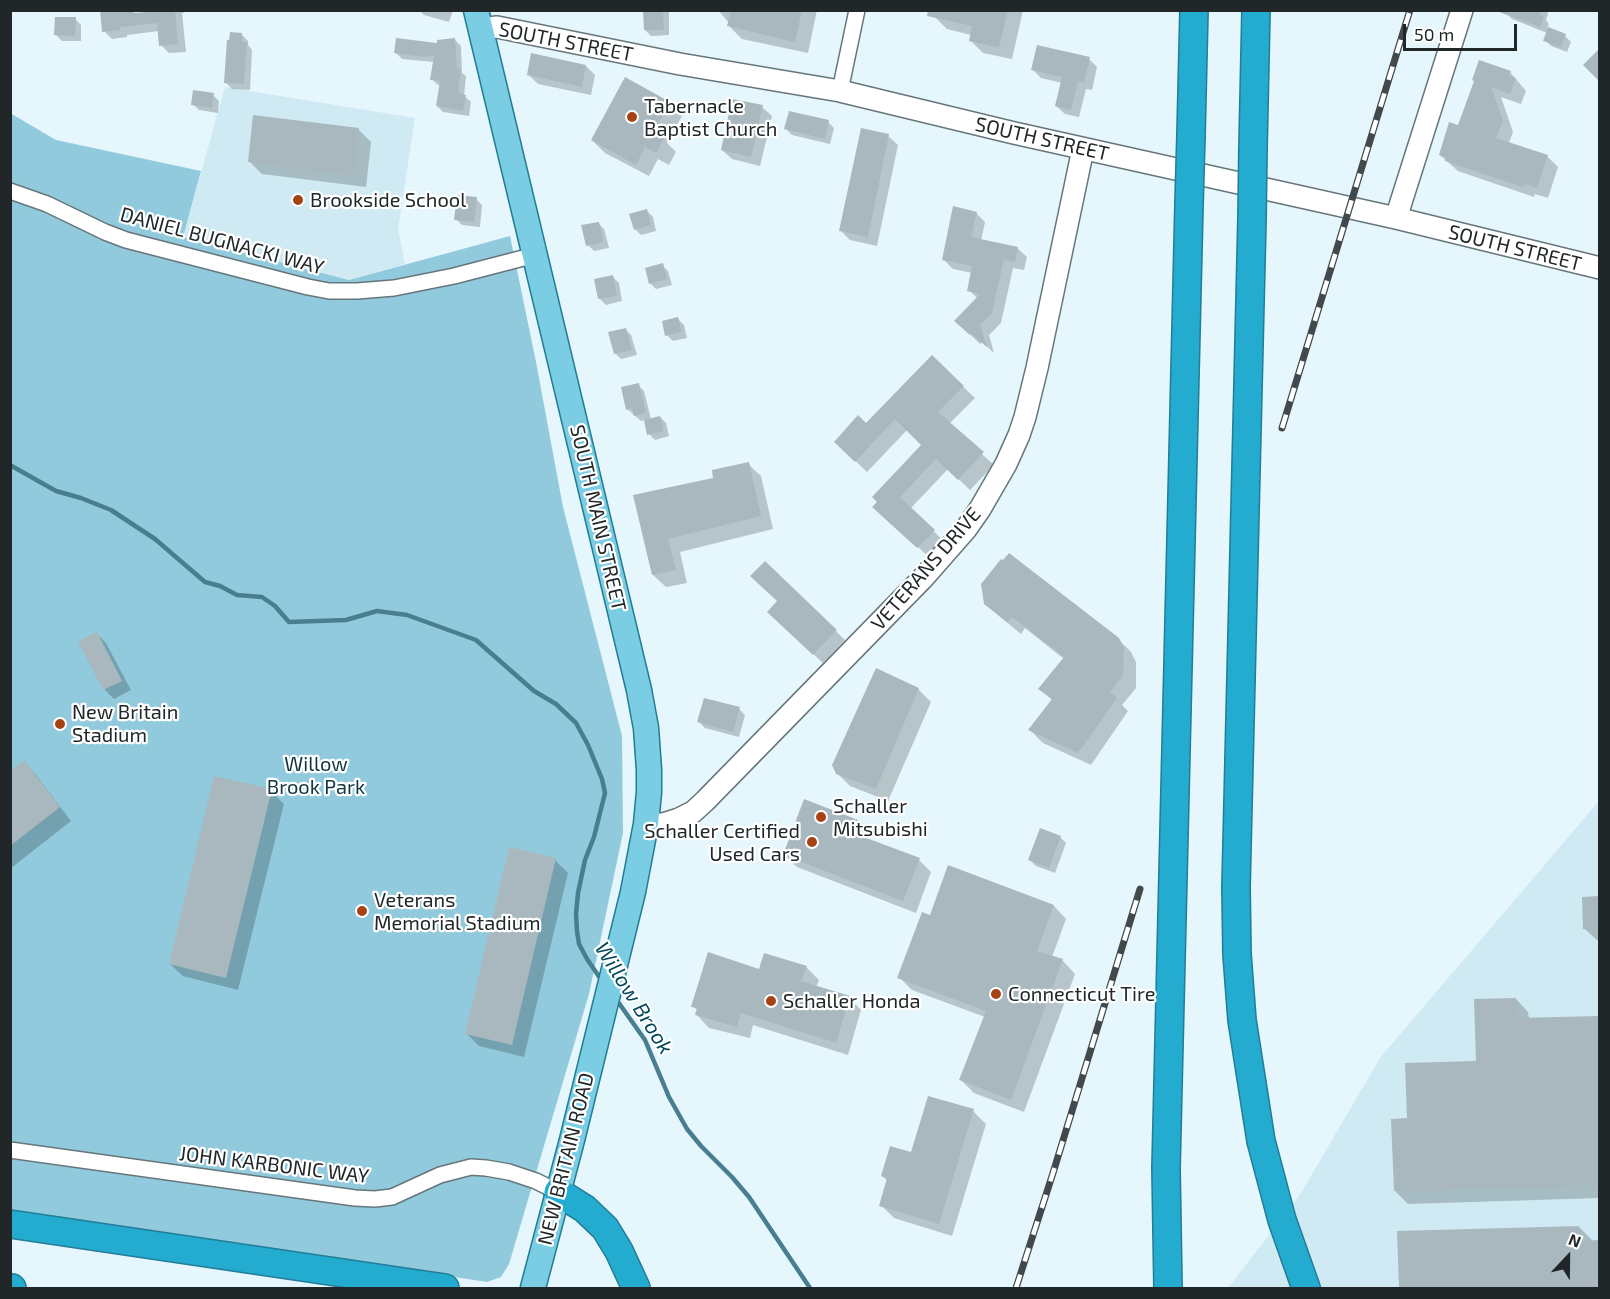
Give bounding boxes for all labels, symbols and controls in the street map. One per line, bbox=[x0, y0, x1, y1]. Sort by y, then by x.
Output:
scale bar bbox=[1406, 12, 1520, 50]
street label: SOUTH STREET bbox=[497, 17, 635, 67]
text: 50 m bbox=[1414, 23, 1454, 45]
place label: Tabernacle Baptist Church bbox=[644, 94, 777, 141]
marker: Tabernacle Baptist Church bbox=[625, 110, 639, 124]
street label: SOUTH STREET bbox=[973, 112, 1111, 166]
place label: Brookside School bbox=[310, 188, 466, 212]
marker: Brookside School bbox=[291, 193, 305, 207]
street label: DANIEL BUGNACKI WAY bbox=[118, 202, 326, 280]
street label: SOUTH STREET bbox=[1446, 220, 1584, 276]
street label: SOUTH MAIN STREET bbox=[565, 423, 631, 613]
street label: VETERANS DRIVE bbox=[866, 503, 986, 635]
place label: New Britain Stadium bbox=[72, 700, 178, 747]
marker: New Britain Stadium bbox=[53, 717, 67, 731]
park label: Willow Brook Park bbox=[267, 752, 365, 799]
place label: Schaller Mitsubishi bbox=[833, 794, 928, 841]
marker: Schaller Mitsubishi bbox=[814, 810, 828, 824]
place label: Schaller Certified Used Cars bbox=[644, 819, 800, 866]
marker: Schaller Certified Used Cars bbox=[805, 835, 819, 849]
place label: Veterans Memorial Stadium bbox=[374, 888, 541, 935]
marker: Veterans Memorial Stadium bbox=[355, 904, 369, 918]
water label: Willow Brook bbox=[590, 937, 678, 1059]
place label: Connecticut Tire bbox=[1008, 982, 1155, 1006]
marker: Connecticut Tire bbox=[989, 987, 1003, 1001]
place label: Schaller Honda bbox=[783, 989, 920, 1013]
marker: Schaller Honda bbox=[764, 994, 778, 1008]
street label: NEW BRITAIN ROAD bbox=[533, 1070, 599, 1248]
street label: JOHN KARBONIC WAY bbox=[178, 1141, 370, 1189]
north arrow bbox=[1538, 1227, 1598, 1287]
text: N bbox=[1566, 1229, 1584, 1251]

